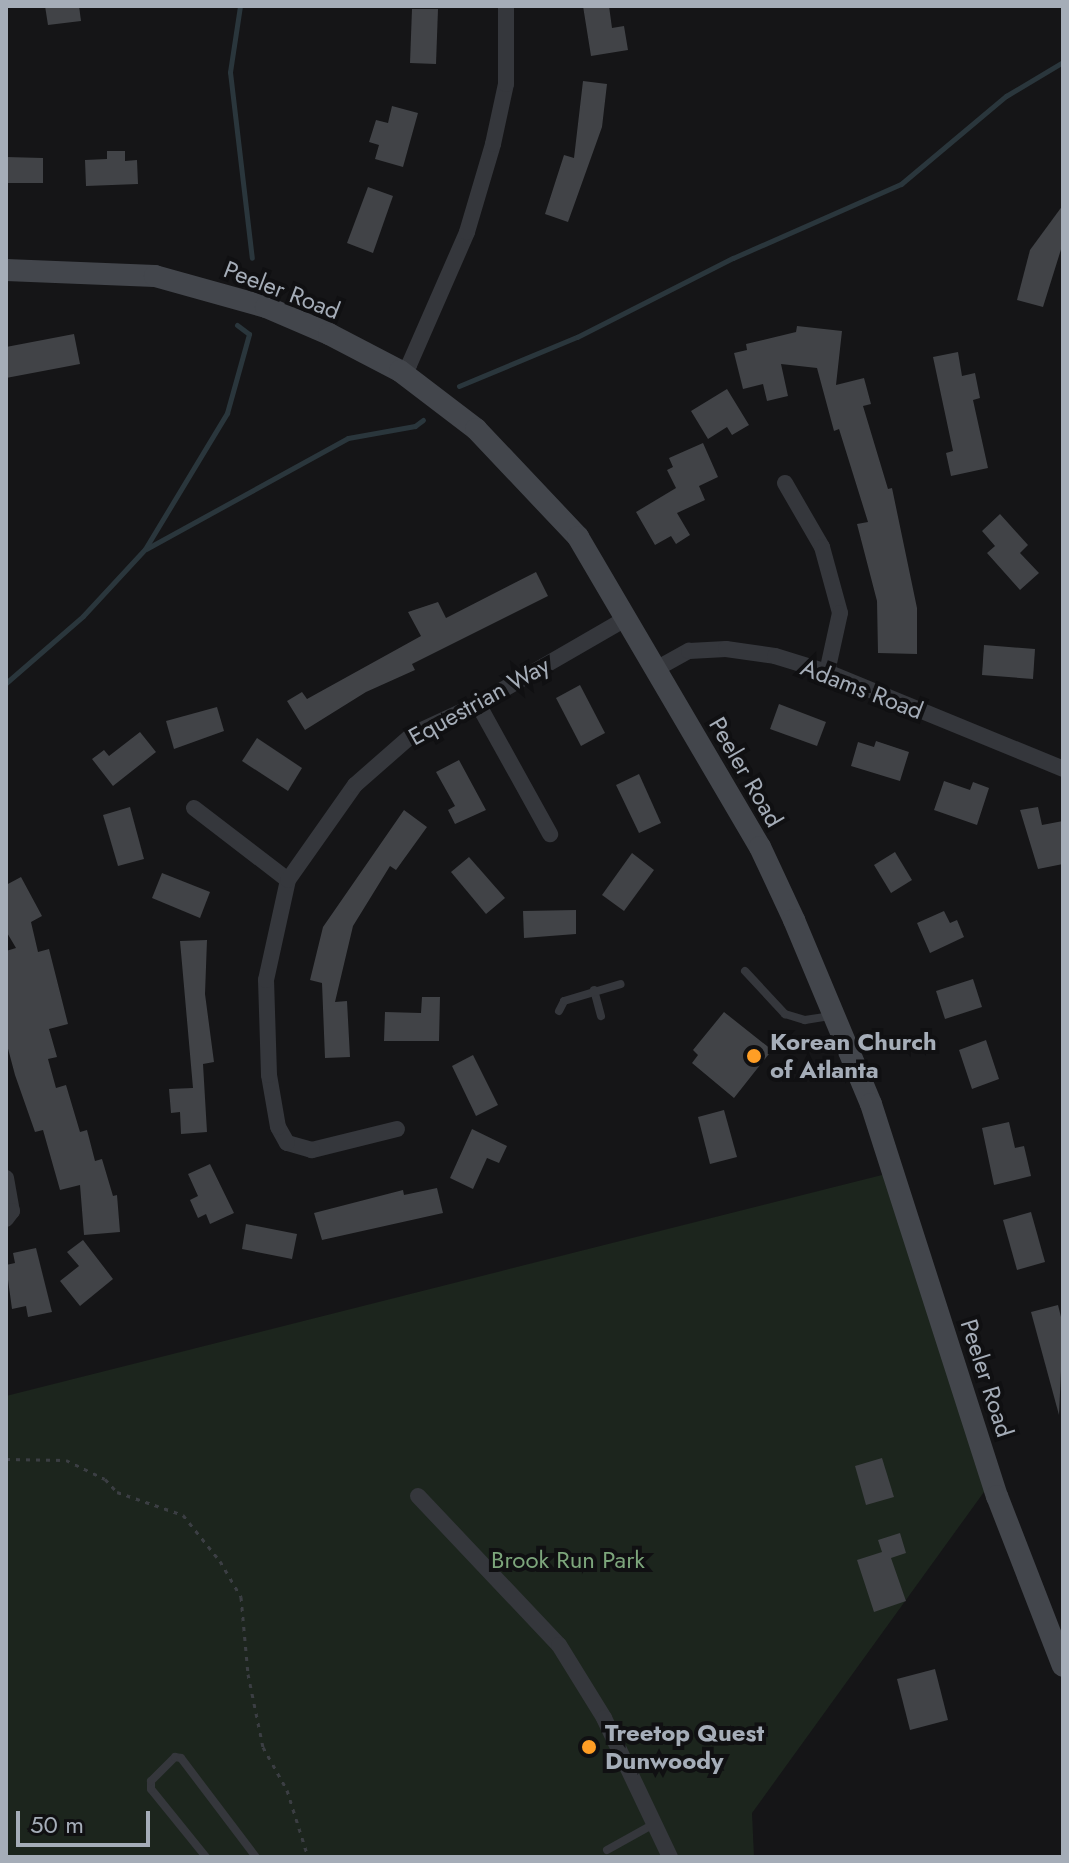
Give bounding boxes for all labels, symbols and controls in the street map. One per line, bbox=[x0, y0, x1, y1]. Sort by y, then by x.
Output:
street label: Peeler Road bbox=[220, 255, 344, 325]
street label: Equestrian Way bbox=[404, 650, 554, 752]
street label: Adams Road bbox=[797, 653, 927, 725]
street label: Peeler Road bbox=[703, 712, 789, 832]
place label: Korean Church of Atlanta bbox=[770, 1028, 937, 1084]
marker: Korean Church of Atlanta bbox=[745, 1047, 763, 1065]
street label: Peeler Road bbox=[954, 1315, 1020, 1441]
park label: Brook Run Park bbox=[491, 1546, 645, 1574]
place label: Treetop Quest Dunwoody bbox=[605, 1719, 764, 1775]
marker: Treetop Quest Dunwoody bbox=[580, 1738, 598, 1756]
scale bar bbox=[20, 1795, 154, 1845]
text: 50 m bbox=[30, 1807, 84, 1842]

